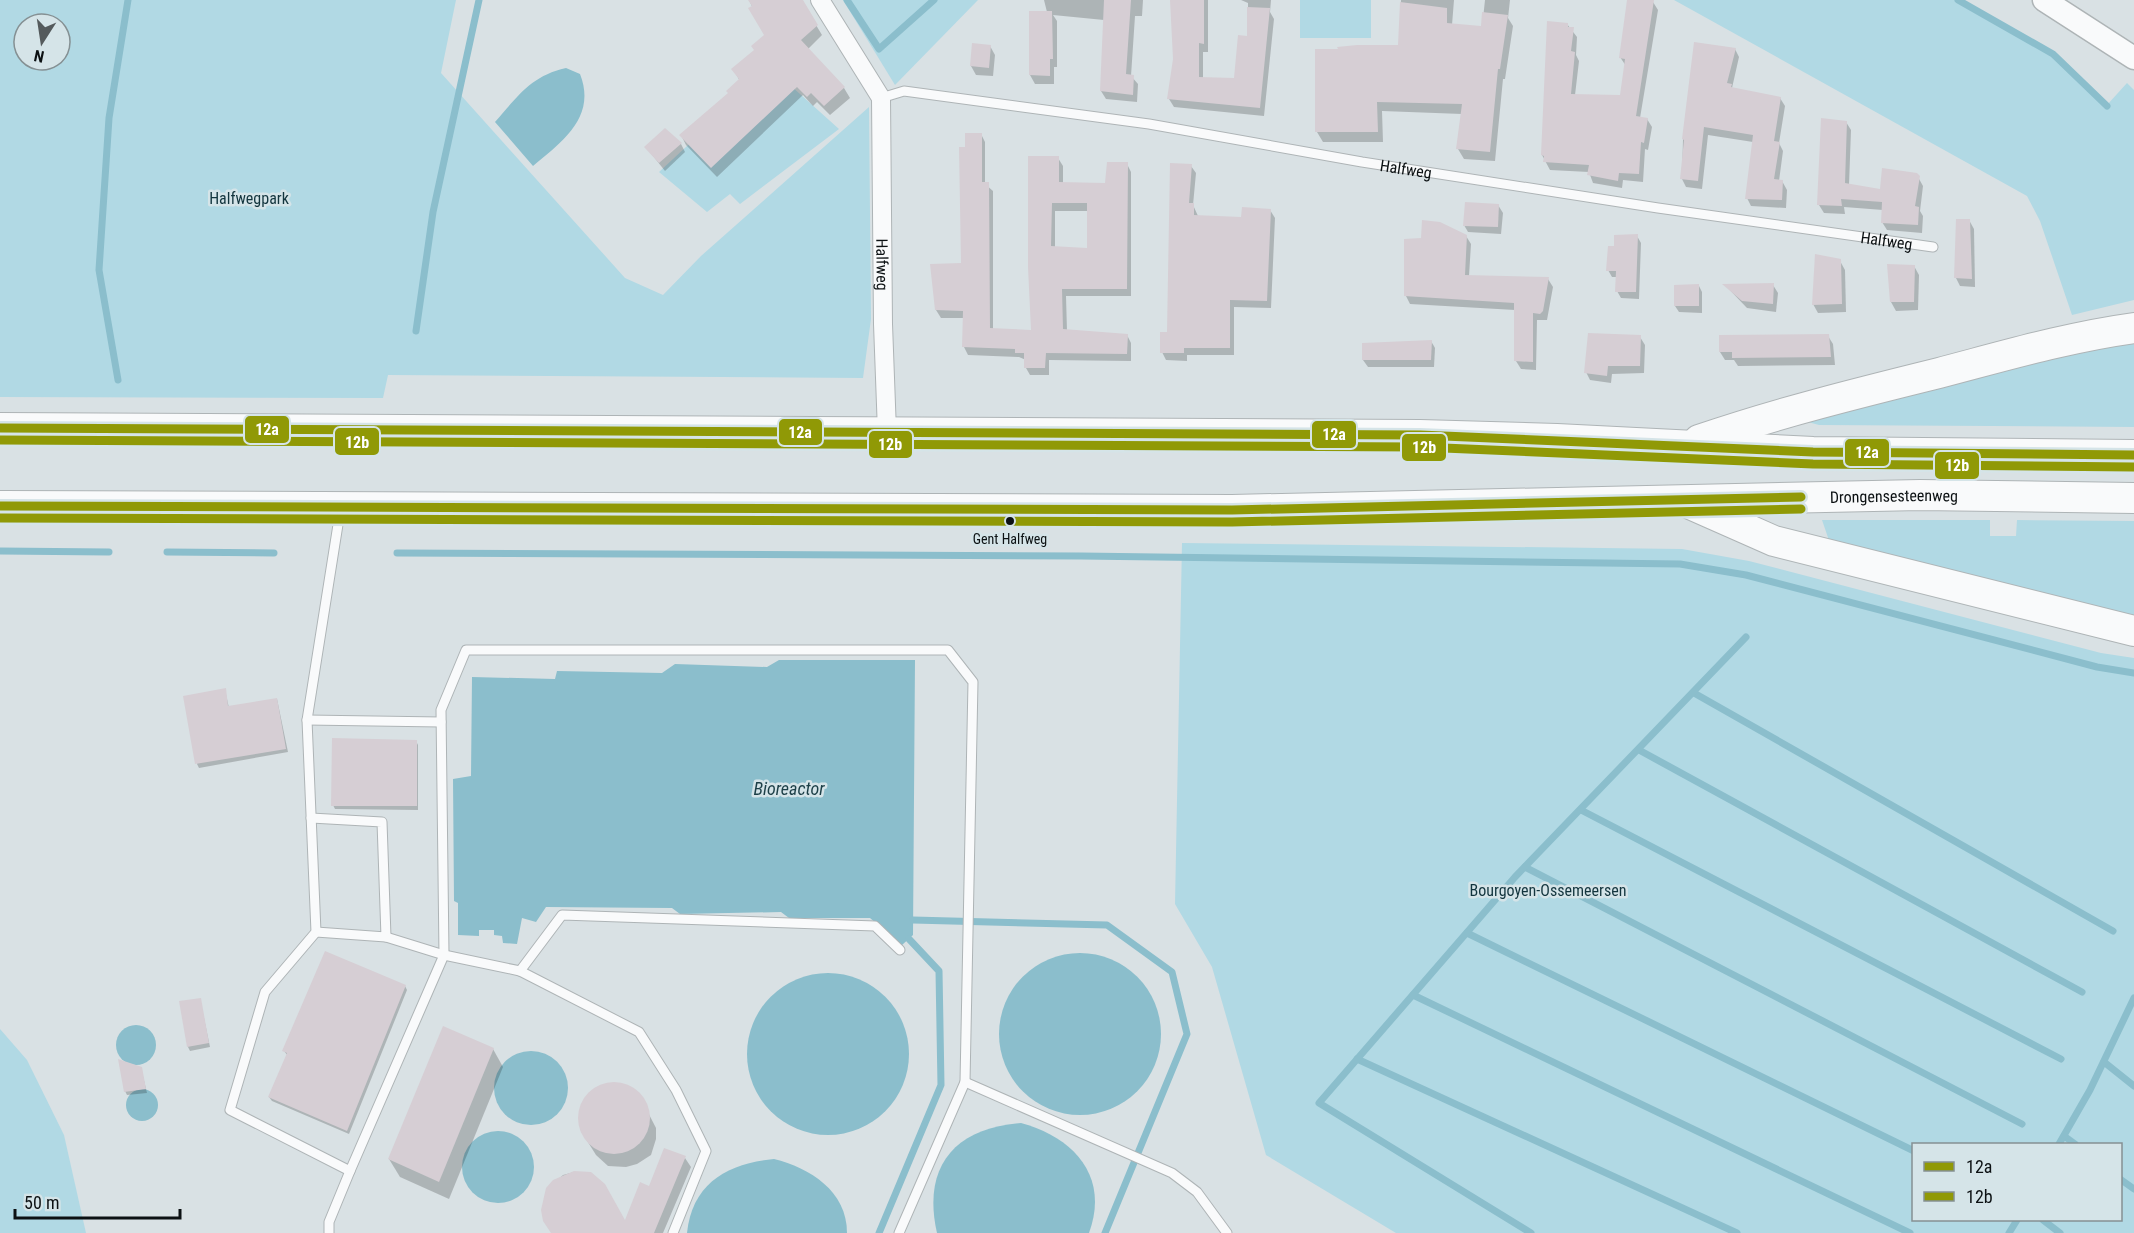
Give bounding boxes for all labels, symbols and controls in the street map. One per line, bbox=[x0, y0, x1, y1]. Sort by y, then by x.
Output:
north arrow bbox=[12, 12, 72, 72]
text: N bbox=[32, 46, 46, 66]
street label: Halfweg bbox=[1379, 156, 1433, 183]
park label: Halfwegpark bbox=[209, 189, 290, 208]
street label: Halfweg bbox=[1859, 228, 1914, 254]
street label: Halfweg bbox=[872, 238, 892, 291]
line badge: 12a bbox=[244, 415, 290, 444]
line badge: 12a bbox=[778, 418, 823, 446]
text: 12a bbox=[255, 420, 279, 439]
line badge: 12a bbox=[1311, 420, 1357, 449]
text: 12a bbox=[788, 423, 812, 442]
text: 12a bbox=[1322, 425, 1346, 444]
line badge: 12b bbox=[334, 427, 380, 456]
line badge: 12b bbox=[868, 430, 913, 459]
text: 12b bbox=[345, 433, 369, 452]
line badge: 12b bbox=[1401, 433, 1447, 462]
text: 12b bbox=[878, 435, 902, 454]
text: 12b bbox=[1412, 438, 1436, 457]
line badge: 12a bbox=[1844, 438, 1890, 467]
text: 12a bbox=[1855, 443, 1879, 462]
line badge: 12b bbox=[1934, 451, 1980, 480]
text: 12b bbox=[1945, 456, 1969, 475]
street label: Drongensesteenweg bbox=[1830, 486, 1958, 507]
marker: Gent Halfweg bbox=[1004, 515, 1016, 527]
place label: Gent Halfweg bbox=[973, 531, 1047, 547]
water label: Bioreactor bbox=[753, 778, 825, 799]
park label: Bourgoyen-Ossemeersen bbox=[1470, 881, 1627, 900]
legend bbox=[1912, 1143, 2122, 1221]
text: 12a bbox=[1966, 1156, 1992, 1177]
scale bar bbox=[15, 1182, 180, 1220]
text: 12b bbox=[1966, 1186, 1993, 1207]
text: 50 m bbox=[24, 1192, 59, 1213]

